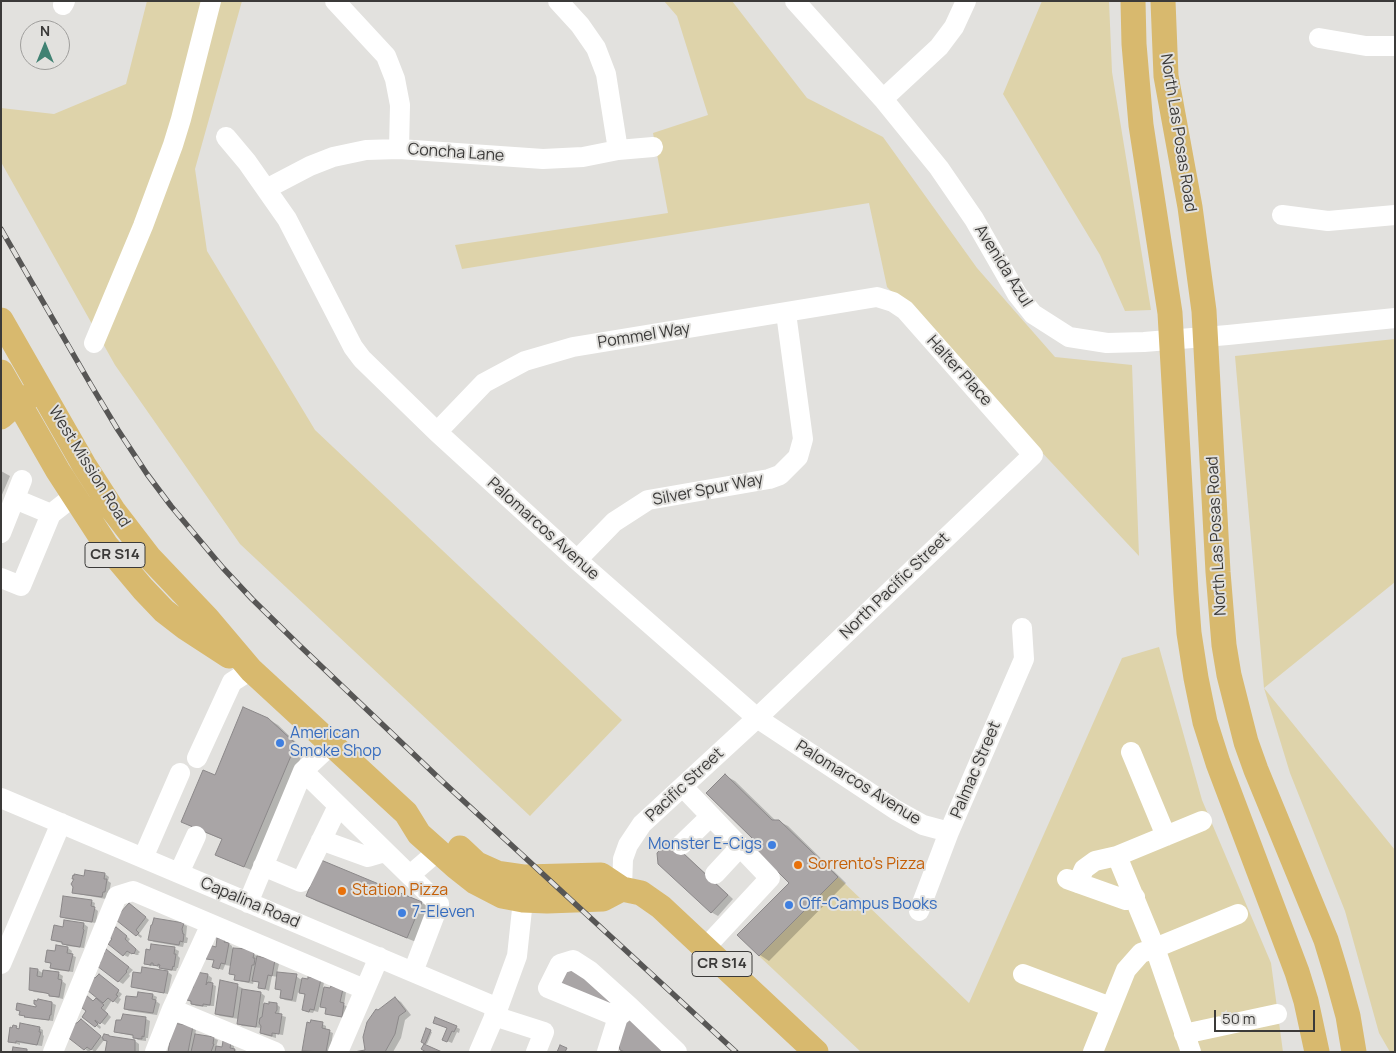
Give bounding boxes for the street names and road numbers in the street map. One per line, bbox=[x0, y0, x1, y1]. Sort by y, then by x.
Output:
street label: North Las Posas Road bbox=[1156, 53, 1200, 213]
street label: Concha Lane bbox=[407, 140, 505, 166]
street label: Avenida Azul bbox=[970, 221, 1036, 311]
street label: Pommel Way bbox=[596, 319, 692, 353]
street label: Halter Place bbox=[922, 332, 996, 410]
street label: West Mission Road bbox=[44, 403, 134, 531]
street label: North Las Posas Road bbox=[1203, 456, 1231, 616]
street label: Silver Spur Way bbox=[651, 470, 765, 510]
street label: Palomarcos Avenue bbox=[483, 474, 603, 584]
street label: North Pacific Street bbox=[836, 529, 954, 643]
road number: CR S14 bbox=[85, 542, 145, 568]
street label: Palmac Street bbox=[947, 719, 1005, 821]
street label: Palomarcos Avenue bbox=[792, 737, 924, 829]
street label: Pacific Street bbox=[642, 744, 728, 826]
street label: Capalina Road bbox=[198, 874, 302, 932]
road number: CR S14 bbox=[692, 952, 752, 976]

